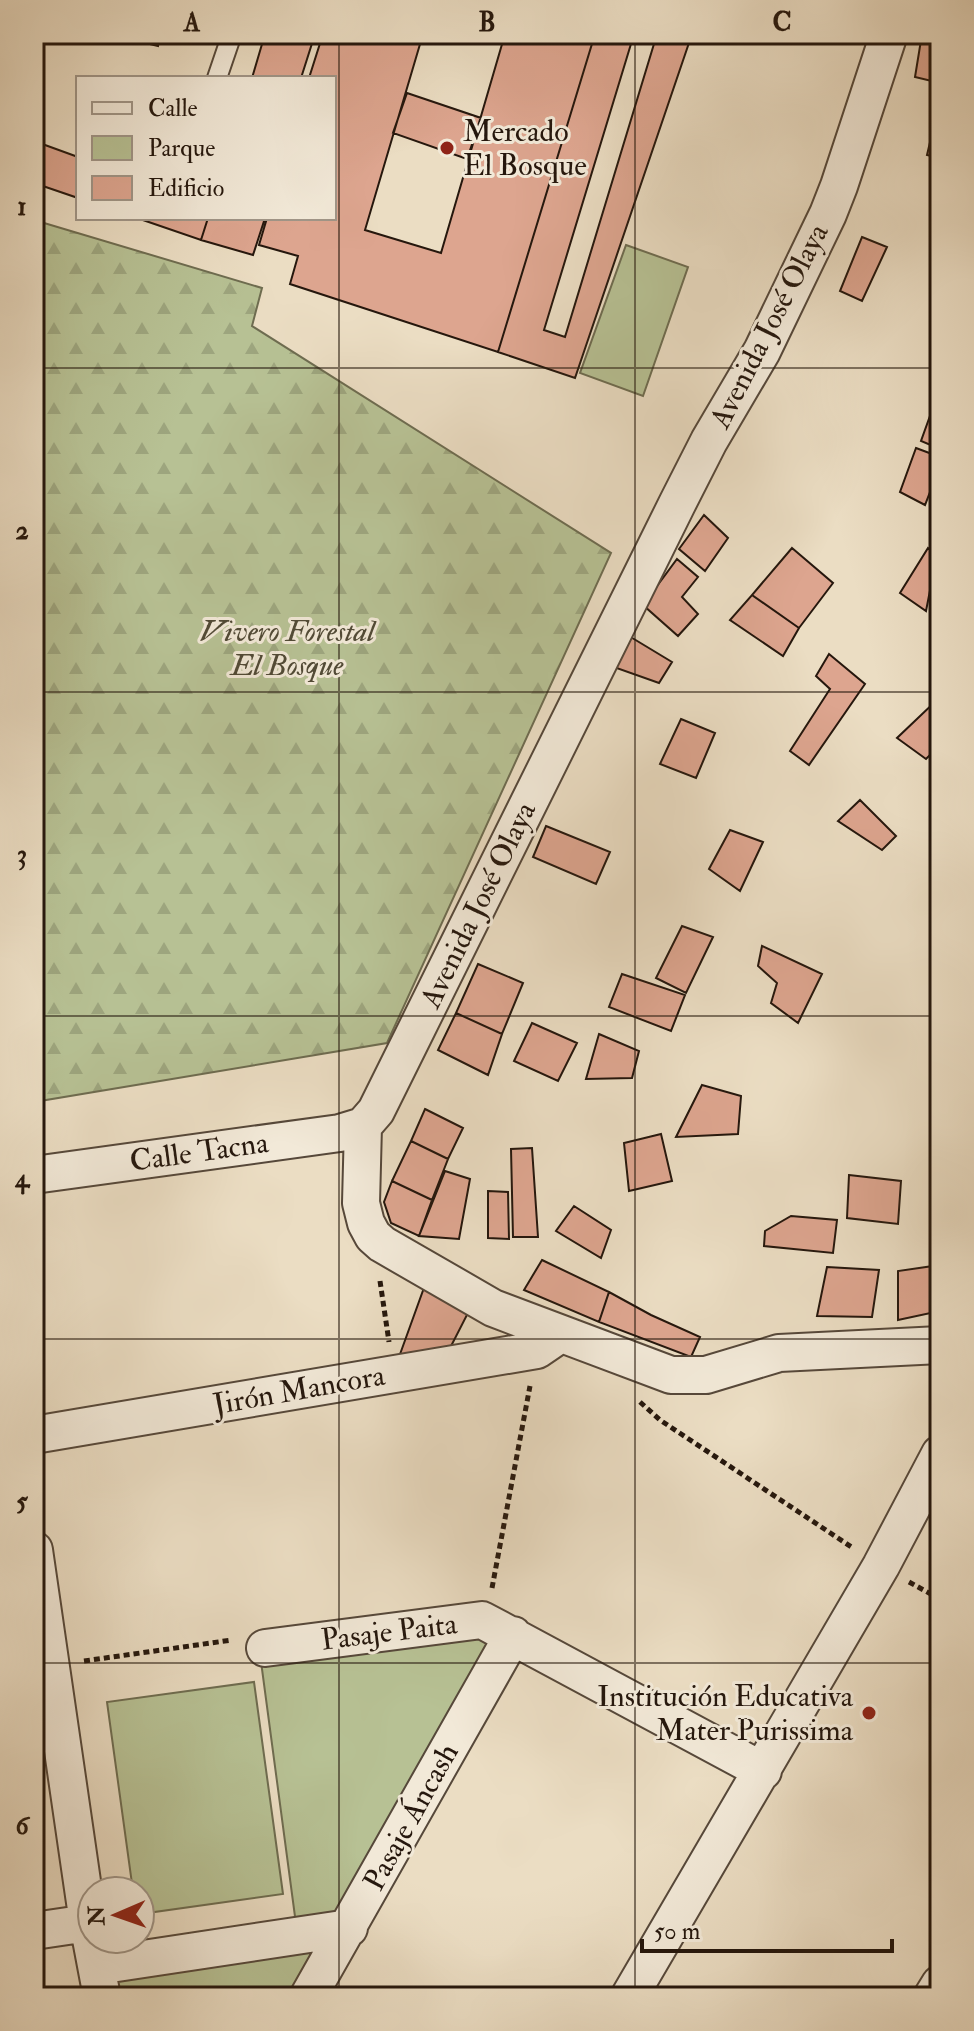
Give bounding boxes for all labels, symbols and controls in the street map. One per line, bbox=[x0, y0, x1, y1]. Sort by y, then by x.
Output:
text: A bbox=[183, 7, 201, 39]
text: B bbox=[478, 7, 496, 39]
text: C bbox=[772, 7, 792, 39]
legend bbox=[76, 76, 336, 220]
text: Calle bbox=[148, 93, 198, 124]
place label: Mercado El Bosque bbox=[463, 113, 587, 184]
text: Parque bbox=[148, 133, 215, 164]
marker: Mercado El Bosque bbox=[438, 139, 456, 157]
text: Edificio bbox=[148, 173, 224, 204]
text: 1 bbox=[17, 191, 27, 223]
street label: Avenida José Olaya bbox=[701, 217, 837, 435]
text: 2 bbox=[15, 515, 29, 547]
park label: Vivero Forestal El Bosque bbox=[199, 613, 377, 684]
street label: Avenida José Olaya bbox=[412, 795, 544, 1015]
text: 3 bbox=[17, 839, 27, 871]
street label: Calle Tacna bbox=[127, 1124, 271, 1180]
text: 4 bbox=[14, 1163, 31, 1195]
street label: Jirón Mancora bbox=[209, 1357, 388, 1423]
text: 5 bbox=[16, 1486, 28, 1518]
street label: Pasaje Paita bbox=[319, 1605, 460, 1659]
place label: Institución Educativa Mater Purissima bbox=[597, 1678, 854, 1749]
marker: Institución Educativa Mater Purissima bbox=[860, 1704, 878, 1722]
street label: Pasaje Áncash bbox=[355, 1737, 467, 1897]
text: 6 bbox=[15, 1810, 30, 1842]
north arrow bbox=[76, 1875, 156, 1955]
scale bar bbox=[642, 1903, 892, 1953]
text: N bbox=[83, 1905, 111, 1927]
text: 50 m bbox=[654, 1916, 701, 1947]

